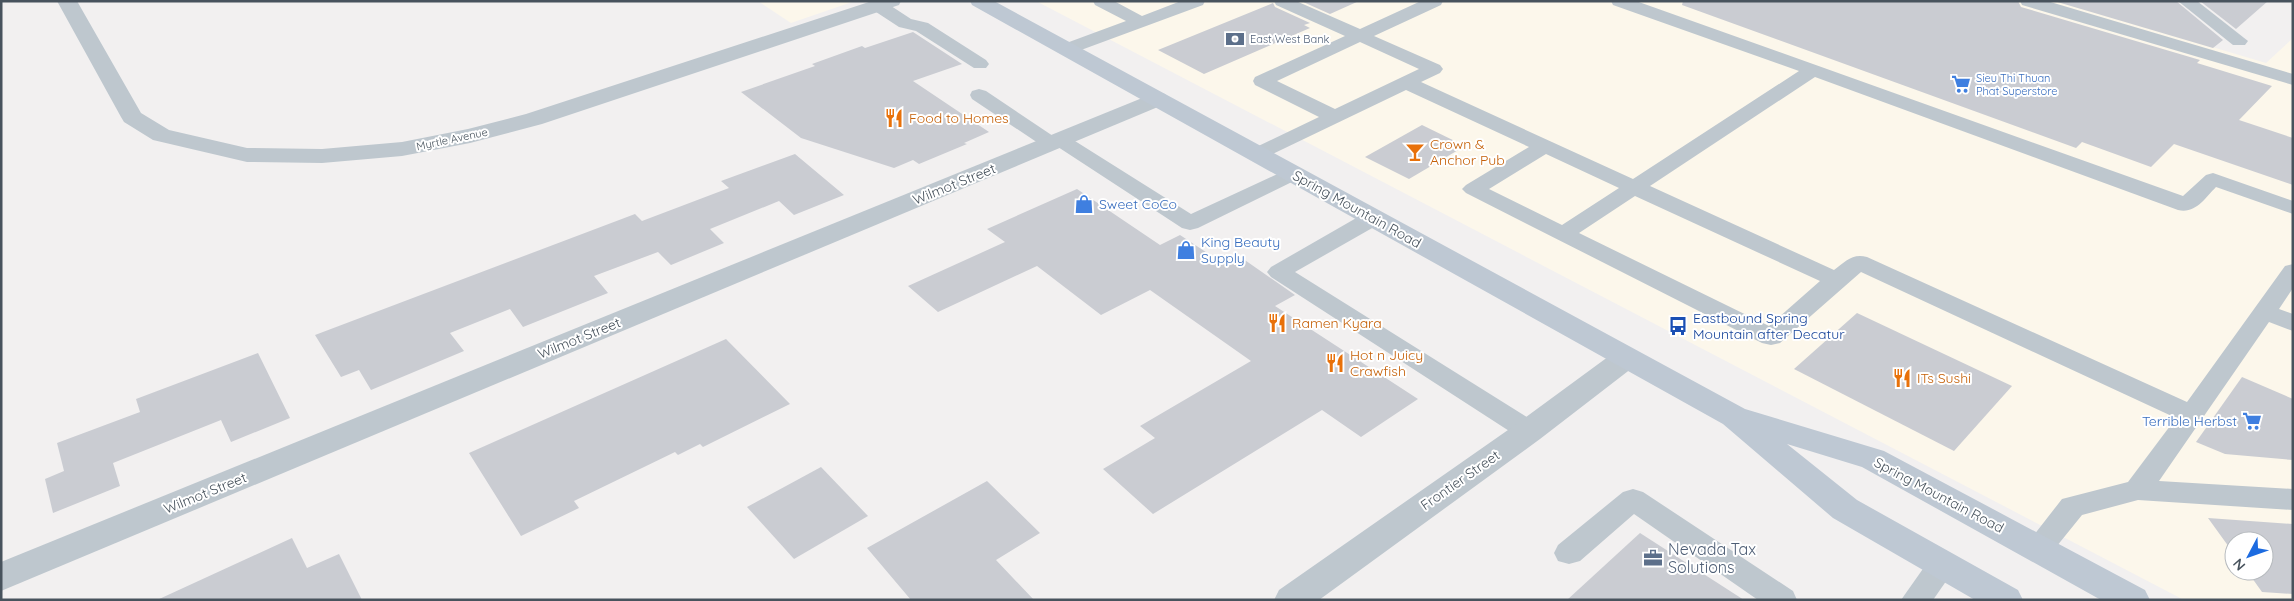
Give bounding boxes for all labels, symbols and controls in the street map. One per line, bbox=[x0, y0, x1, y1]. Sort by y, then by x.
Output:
bank icon: East West Bank bbox=[1224, 28, 1246, 50]
place label: East West Bank bbox=[1250, 32, 1330, 46]
place label: Sieu Thi Thuan Phat Superstore bbox=[1976, 71, 2057, 98]
supermarket icon: Sieu Thi Thuan Phat Superstore bbox=[1950, 73, 1972, 95]
restaurant icon: Food to Homes bbox=[883, 107, 905, 129]
place label: Food to Homes bbox=[909, 109, 1009, 127]
street label: Myrtle Avenue bbox=[415, 125, 489, 153]
place label: Crown & Anchor Pub bbox=[1430, 135, 1505, 169]
bar icon: Crown & Anchor Pub bbox=[1404, 141, 1426, 163]
street label: Wilmot Street bbox=[910, 159, 998, 209]
street label: Spring Mountain Road bbox=[1290, 166, 1424, 252]
shop icon: Sweet CoCo bbox=[1073, 193, 1095, 215]
place label: Sweet CoCo bbox=[1099, 195, 1177, 213]
place label: King Beauty Supply bbox=[1201, 233, 1280, 267]
shop icon: King Beauty Supply bbox=[1175, 239, 1197, 261]
place label: Eastbound Spring Mountain after Decatur bbox=[1693, 309, 1845, 343]
restaurant icon: Ramen Kyara bbox=[1266, 312, 1288, 334]
street label: Wilmot Street bbox=[535, 313, 623, 363]
place label: Ramen Kyara bbox=[1292, 314, 1382, 332]
bus stop icon: Eastbound Spring Mountain after Decatur bbox=[1667, 315, 1689, 337]
place label: Hot n Juicy Crawfish bbox=[1350, 346, 1423, 380]
restaurant icon: Hot n Juicy Crawfish bbox=[1324, 352, 1346, 374]
restaurant icon: ITs Sushi bbox=[1891, 367, 1913, 389]
place label: ITs Sushi bbox=[1917, 369, 1971, 387]
supermarket icon: Terrible Herbst bbox=[2241, 410, 2263, 432]
place label: Terrible Herbst bbox=[2142, 412, 2237, 430]
street label: Frontier Street bbox=[1417, 446, 1503, 514]
street label: Spring Mountain Road bbox=[1871, 453, 2007, 537]
street label: Wilmot Street bbox=[161, 468, 249, 518]
north arrow bbox=[2224, 531, 2274, 581]
place label: Nevada Tax Solutions bbox=[1668, 539, 1756, 577]
office icon: Nevada Tax Solutions bbox=[1642, 547, 1664, 569]
text: N bbox=[2229, 555, 2249, 574]

